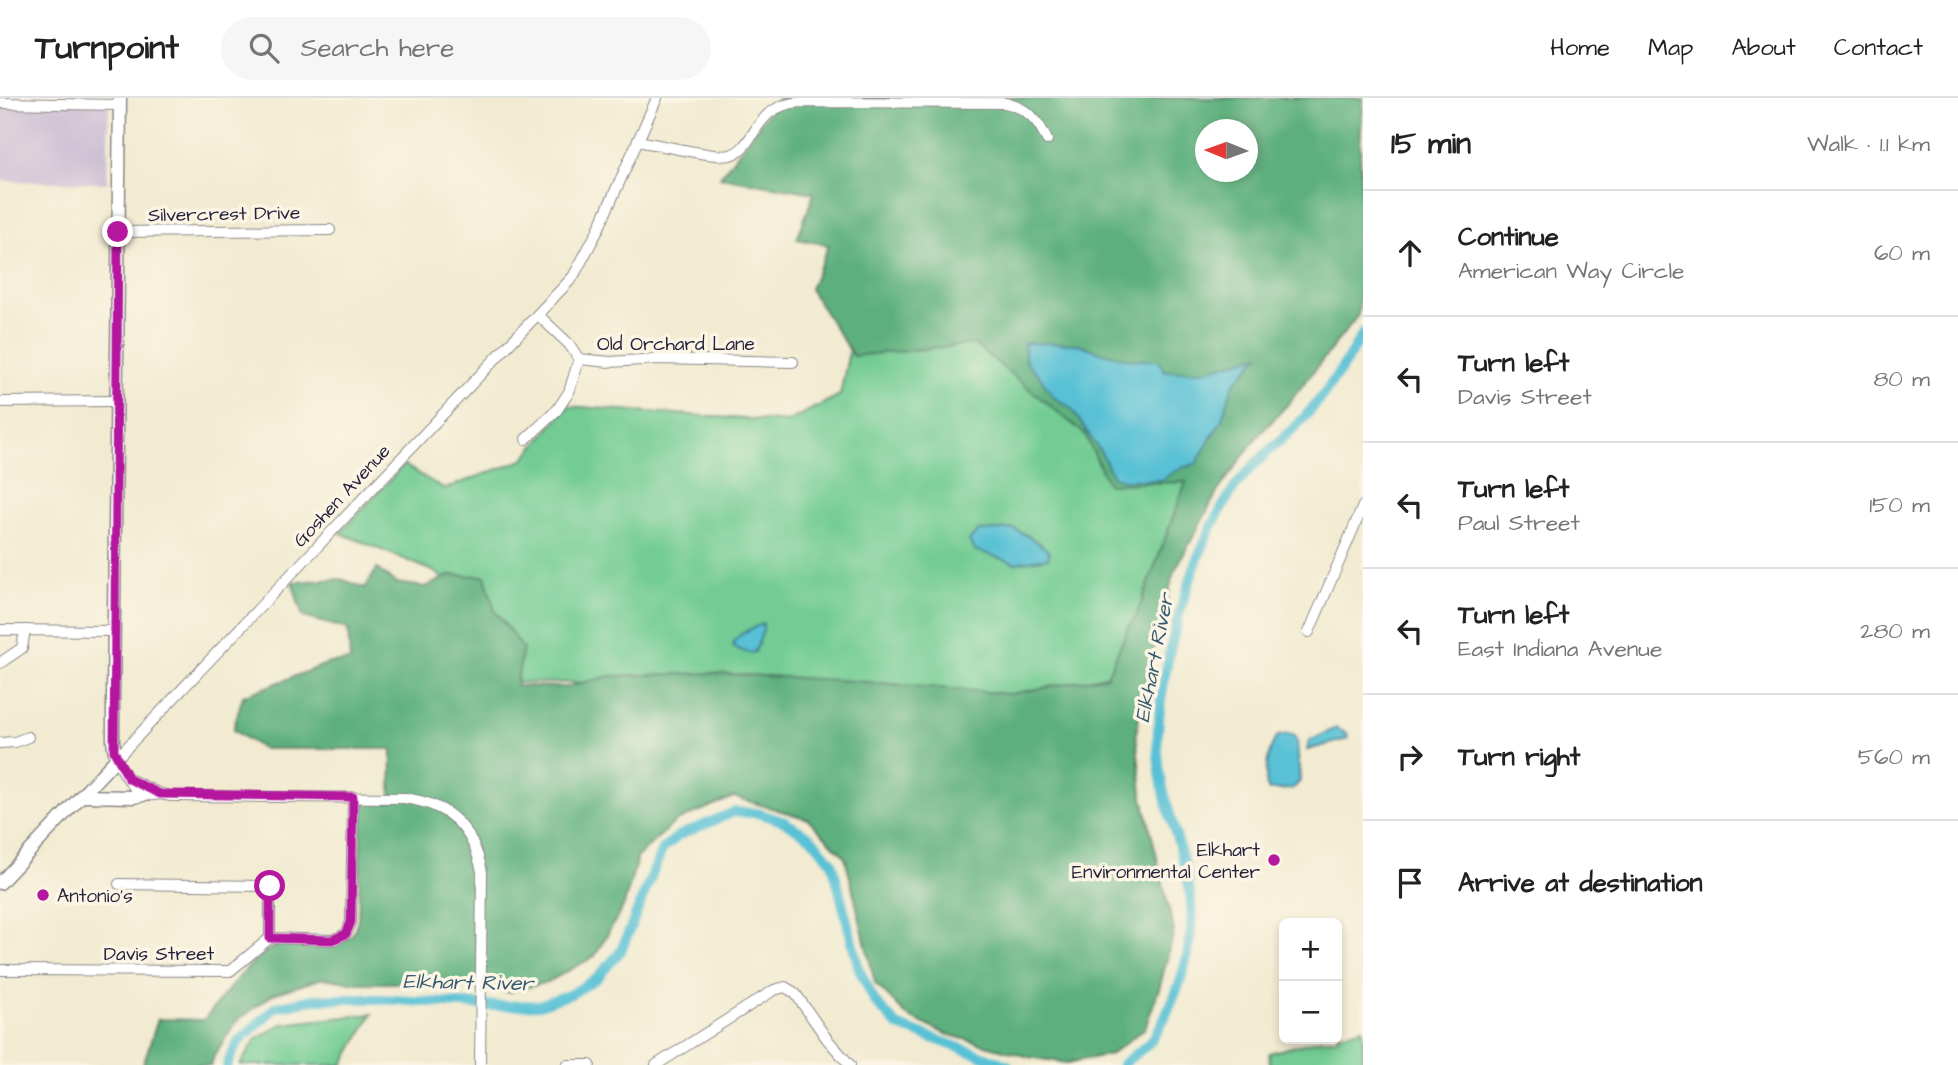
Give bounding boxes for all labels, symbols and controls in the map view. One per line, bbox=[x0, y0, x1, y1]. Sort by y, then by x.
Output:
search box bbox=[221, 17, 711, 80]
text: Turnpoint bbox=[35, 25, 179, 71]
icon: search bbox=[245, 29, 283, 67]
text: Search here bbox=[301, 30, 454, 66]
text: Home bbox=[1550, 31, 1610, 65]
text: Map bbox=[1648, 31, 1693, 65]
text: About bbox=[1731, 31, 1796, 65]
text: Contact bbox=[1834, 31, 1923, 65]
north arrow bbox=[1195, 119, 1258, 182]
text: 15 min bbox=[1391, 123, 1471, 165]
text: Walk · 1.1 km bbox=[1807, 128, 1930, 160]
street label: Silvercrest Drive bbox=[148, 200, 300, 229]
route end bbox=[102, 216, 133, 247]
text: Continue bbox=[1458, 219, 1559, 255]
icon: ahead bbox=[1391, 234, 1429, 272]
text: 60 m bbox=[1874, 237, 1930, 269]
text: American Way Circle bbox=[1458, 255, 1684, 287]
street label: Old Orchard Lane bbox=[597, 331, 755, 358]
text: Turn left bbox=[1458, 345, 1569, 381]
icon: left bbox=[1391, 360, 1429, 398]
text: 80 m bbox=[1873, 363, 1930, 395]
text: Davis Street bbox=[1458, 381, 1592, 413]
street label: Goshen Avenue bbox=[287, 439, 397, 553]
text: Turn left bbox=[1458, 471, 1569, 507]
icon: left bbox=[1391, 486, 1429, 524]
text: 150 m bbox=[1869, 489, 1930, 521]
text: Paul Street bbox=[1458, 507, 1580, 539]
water label: Elkhart River bbox=[1128, 589, 1182, 725]
text: Turn left bbox=[1458, 597, 1569, 633]
icon: left bbox=[1391, 612, 1429, 650]
text: 280 m bbox=[1860, 615, 1930, 647]
text: East Indiana Avenue bbox=[1458, 633, 1662, 665]
icon: right bbox=[1391, 738, 1429, 776]
text: Turn right bbox=[1458, 739, 1580, 775]
text: 560 m bbox=[1858, 741, 1930, 773]
place label: Elkhart Environmental Center bbox=[1072, 837, 1261, 886]
marker: Elkhart Environmental Center bbox=[1266, 852, 1282, 868]
icon: arrive bbox=[1391, 864, 1429, 902]
text: Arrive at destination bbox=[1458, 865, 1703, 901]
route start bbox=[254, 870, 285, 901]
place label: Antonio's bbox=[57, 883, 133, 910]
marker: Antonio's bbox=[35, 887, 51, 903]
map controls bbox=[1279, 918, 1342, 1044]
button: + bbox=[1279, 918, 1342, 981]
street label: Davis Street bbox=[104, 941, 215, 968]
water label: Elkhart River bbox=[403, 967, 536, 998]
button: − bbox=[1279, 981, 1342, 1044]

